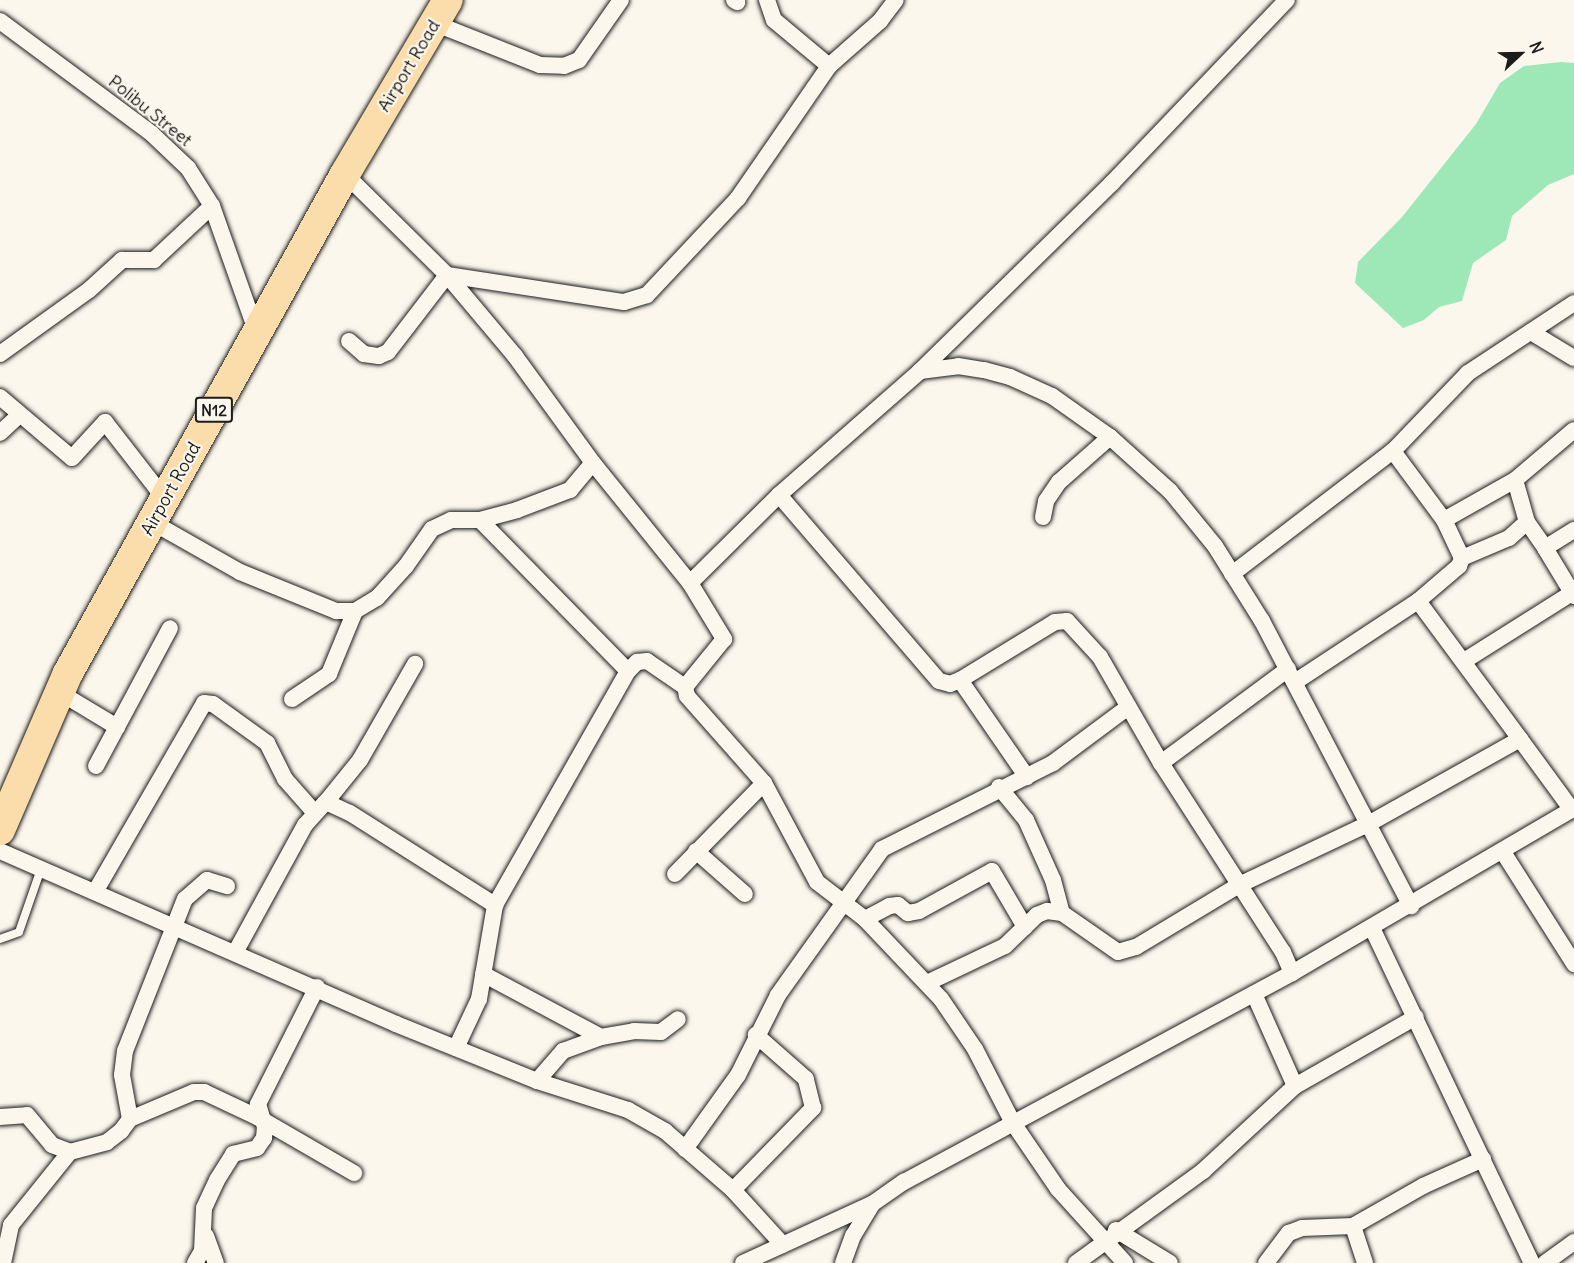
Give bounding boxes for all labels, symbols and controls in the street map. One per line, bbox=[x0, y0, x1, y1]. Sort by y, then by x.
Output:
street label: Airport Road bbox=[373, 16, 445, 116]
north arrow bbox=[1490, 24, 1550, 84]
text: N bbox=[1525, 38, 1548, 56]
street label: Polibu Street bbox=[104, 71, 196, 151]
road number: N12 bbox=[194, 397, 234, 423]
street label: Airport Road bbox=[137, 439, 205, 539]

